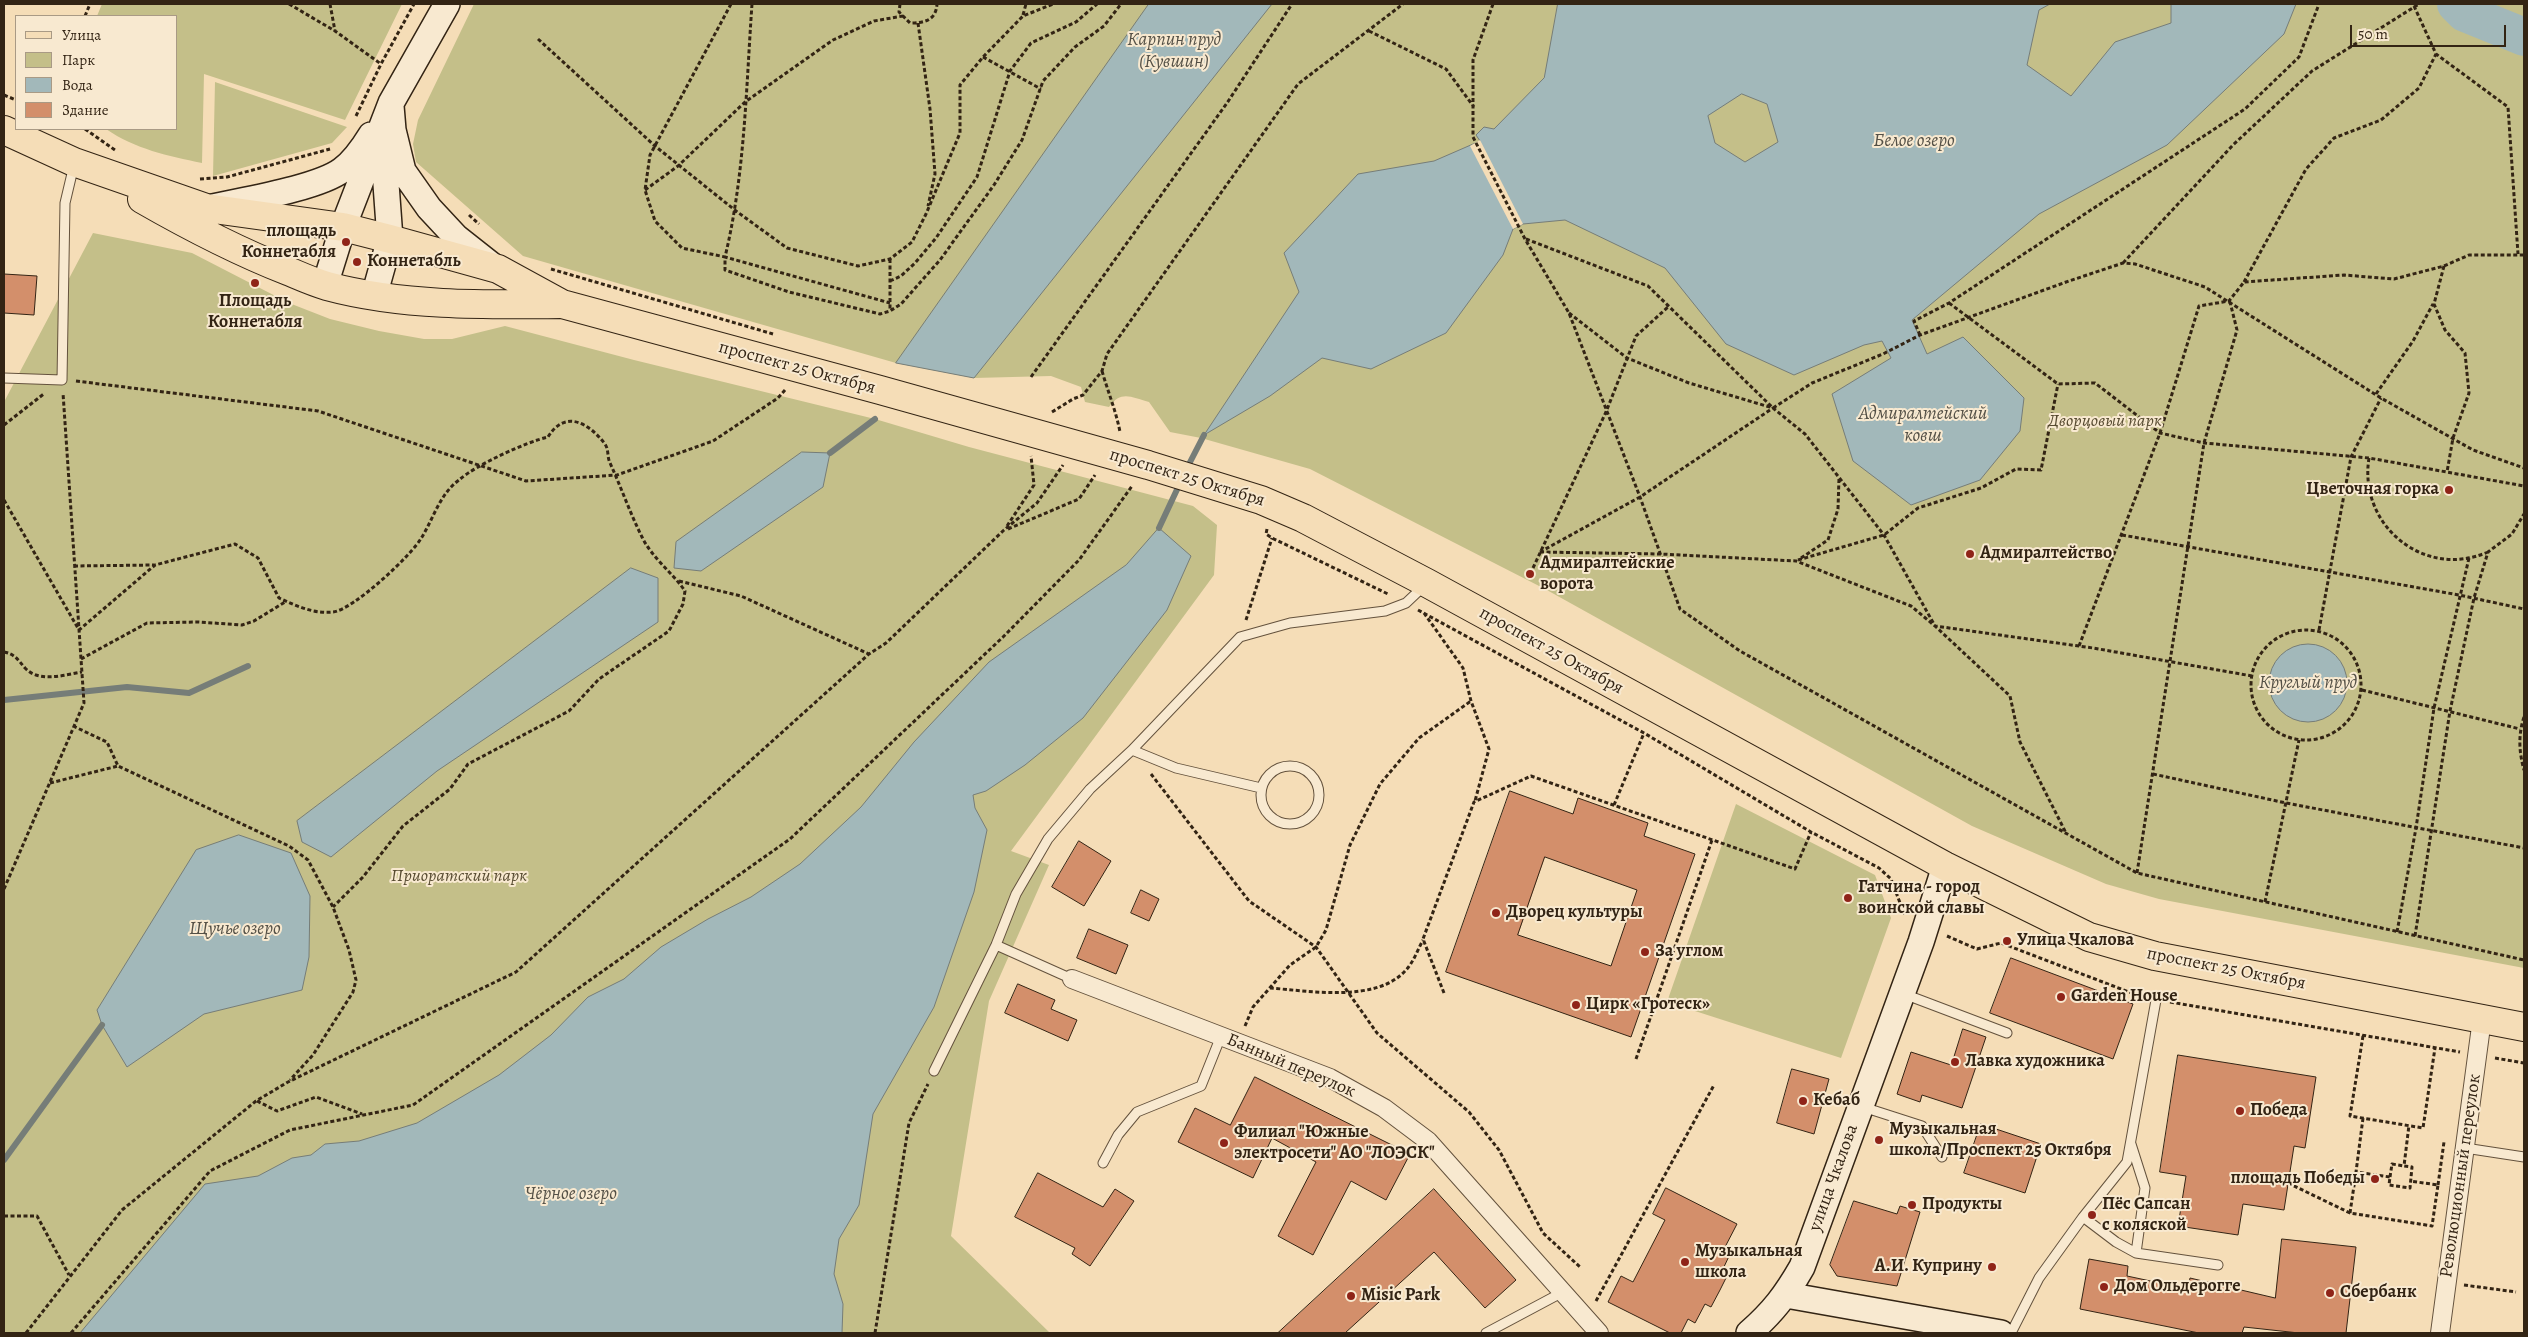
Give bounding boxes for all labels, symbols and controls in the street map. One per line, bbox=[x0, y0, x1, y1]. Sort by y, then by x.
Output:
legend bbox=[15, 15, 178, 130]
scale bar bbox=[2353, 15, 2509, 47]
text: 50 m bbox=[2358, 24, 2388, 44]
text: Улица bbox=[62, 25, 101, 45]
water label: Карпин пруд (Кувшин) bbox=[1127, 29, 1221, 73]
text: Парк bbox=[62, 50, 95, 70]
text: Вода bbox=[62, 75, 93, 95]
text: Здание bbox=[62, 100, 109, 120]
water label: Белое озеро bbox=[1873, 130, 1955, 152]
place label: площадь Коннетабля bbox=[241, 221, 336, 264]
marker: площадь Коннетабля bbox=[340, 236, 352, 248]
place label: Коннетабль bbox=[367, 251, 461, 273]
marker: Коннетабль bbox=[351, 256, 363, 268]
marker: Площадь Коннетабля bbox=[249, 277, 261, 289]
place label: Площадь Коннетабля bbox=[208, 291, 302, 334]
street label: проспект 25 Октября bbox=[716, 337, 878, 399]
water label: Адмиралтейский ковш bbox=[1859, 403, 1987, 447]
park label: Дворцовый парк bbox=[2048, 411, 2162, 433]
street label: проспект 25 Октября bbox=[1107, 444, 1267, 512]
place label: Цветочная горка bbox=[2306, 479, 2439, 501]
marker: Цветочная горка bbox=[2443, 484, 2455, 496]
place label: Адмиралтейство bbox=[1980, 543, 2112, 565]
marker: Адмиралтейство bbox=[1964, 548, 1976, 560]
place label: Адмиралтейские ворота bbox=[1540, 553, 1674, 596]
marker: Адмиралтейские ворота bbox=[1524, 568, 1536, 580]
street label: проспект 25 Октября bbox=[1475, 602, 1627, 700]
water label: Круглый пруд bbox=[2259, 672, 2357, 694]
park label: Приоратский парк bbox=[391, 866, 527, 888]
place label: Гатчина - город воинской славы bbox=[1858, 877, 1984, 920]
marker: Гатчина - город воинской славы bbox=[1842, 892, 1854, 904]
place label: Дворец культуры bbox=[1506, 902, 1643, 924]
marker: Дворец культуры bbox=[1490, 907, 1502, 919]
water label: Щучье озеро bbox=[189, 918, 281, 940]
place label: Улица Чкалова bbox=[2017, 930, 2134, 952]
marker: Улица Чкалова bbox=[2001, 935, 2013, 947]
place label: За углом bbox=[1655, 941, 1724, 963]
street label: проспект 25 Октября bbox=[2145, 943, 2307, 995]
marker: За углом bbox=[1639, 946, 1651, 958]
place label: Garden House bbox=[2071, 986, 2178, 1008]
marker: Garden House bbox=[2055, 991, 2067, 1003]
place label: Цирк «Гротеск» bbox=[1586, 994, 1710, 1016]
marker: Цирк «Гротеск» bbox=[1570, 999, 1582, 1011]
street label: Банный переулок bbox=[1223, 1029, 1359, 1103]
place label: Лавка художника bbox=[1965, 1051, 2105, 1073]
marker: Лавка художника bbox=[1949, 1056, 1961, 1068]
street label: Революционный переулок bbox=[2436, 1073, 2486, 1279]
place label: Кебаб bbox=[1813, 1090, 1860, 1112]
marker: Кебаб bbox=[1797, 1095, 1809, 1107]
place label: Победа bbox=[2250, 1100, 2307, 1122]
marker: Победа bbox=[2234, 1105, 2246, 1117]
place label: Музыкальная школа/Проспект 25 Октября bbox=[1889, 1119, 2112, 1162]
place label: Филиал "Южные электросети" АО "ЛОЭСК" bbox=[1234, 1122, 1435, 1164]
street label: улица Чкалова bbox=[1805, 1122, 1863, 1234]
marker: Музыкальная школа/Проспект 25 Октября bbox=[1873, 1134, 1885, 1146]
marker: Филиал "Южные электросети" АО "ЛОЭСК" bbox=[1218, 1137, 1230, 1149]
place label: площадь Победы bbox=[2231, 1168, 2365, 1190]
marker: площадь Победы bbox=[2369, 1173, 2381, 1185]
water label: Чёрное озеро bbox=[525, 1183, 617, 1205]
place label: Продукты bbox=[1922, 1194, 2002, 1216]
place label: Пёс Сапсан с коляской bbox=[2102, 1194, 2191, 1236]
marker: Продукты bbox=[1906, 1199, 1918, 1211]
marker: Пёс Сапсан с коляской bbox=[2086, 1209, 2098, 1221]
place label: Музыкальная школа bbox=[1695, 1241, 1803, 1284]
marker: Музыкальная школа bbox=[1679, 1256, 1691, 1268]
place label: А.И. Куприну bbox=[1874, 1256, 1982, 1278]
marker: А.И. Куприну bbox=[1986, 1261, 1998, 1273]
place label: Дом Ольдерогге bbox=[2114, 1276, 2241, 1298]
marker: Дом Ольдерогге bbox=[2098, 1281, 2110, 1293]
place label: Сбербанк bbox=[2340, 1282, 2417, 1304]
place label: Misic Park bbox=[1361, 1285, 1440, 1307]
marker: Сбербанк bbox=[2324, 1287, 2336, 1299]
marker: Misic Park bbox=[1345, 1290, 1357, 1302]

